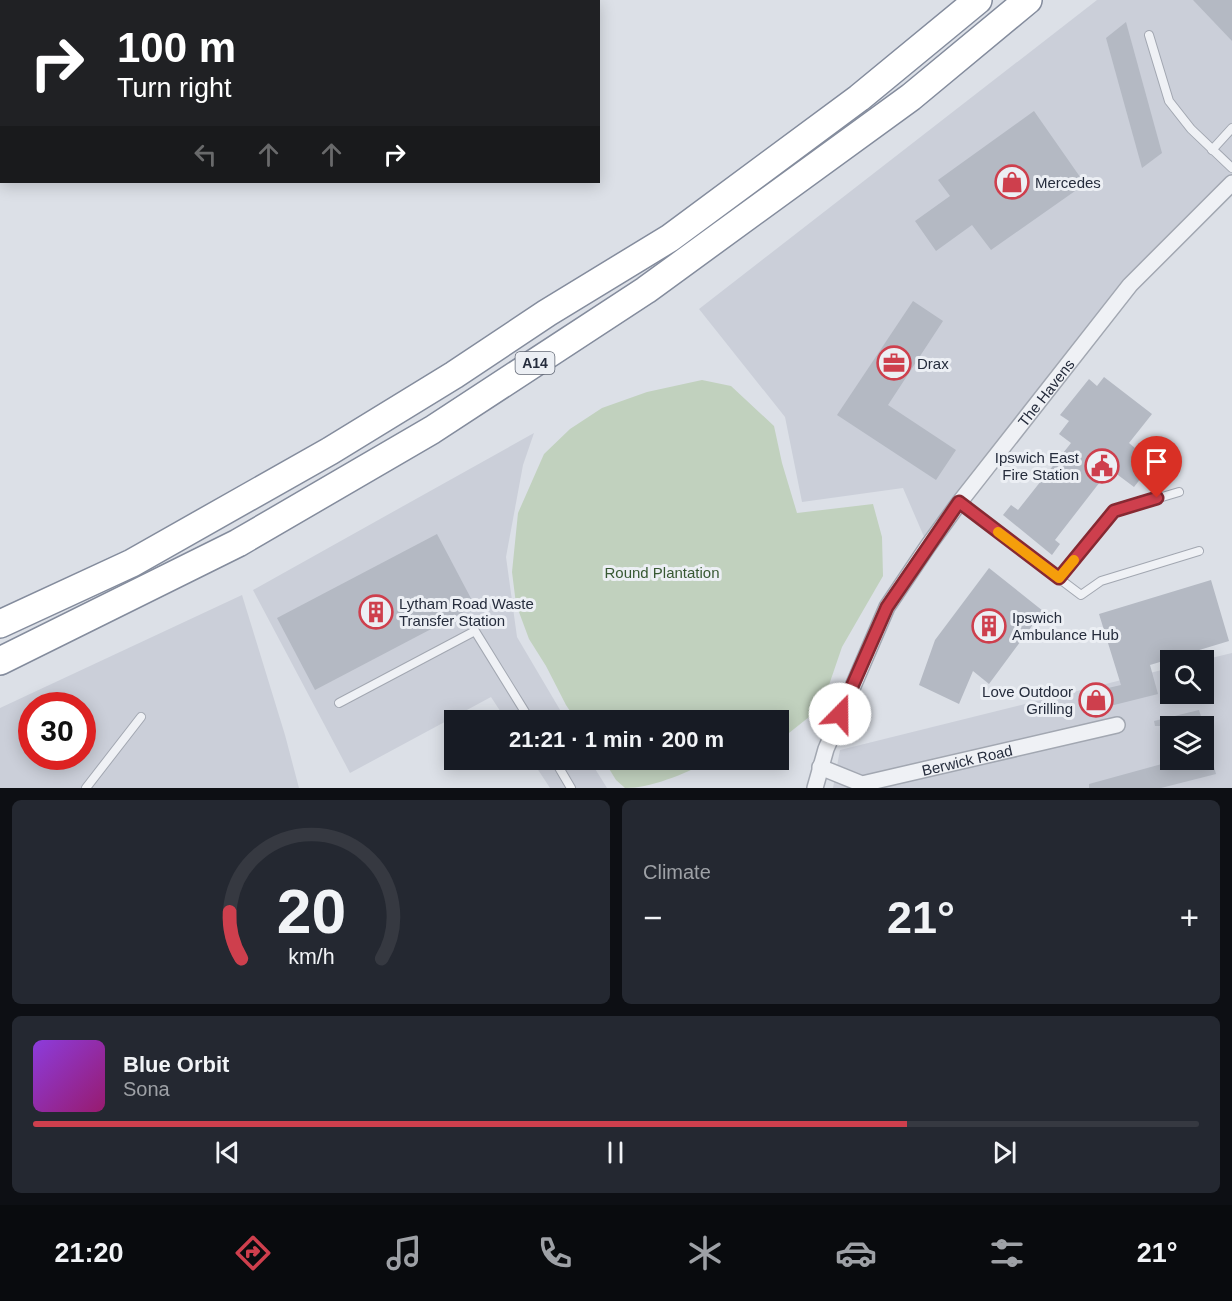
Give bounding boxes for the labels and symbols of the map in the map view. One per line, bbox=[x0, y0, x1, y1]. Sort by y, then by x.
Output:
shop icon: Mercedes bbox=[994, 164, 1030, 200]
place label: Mercedes bbox=[1035, 174, 1101, 191]
office icon: Drax bbox=[876, 345, 912, 381]
road number: A14 bbox=[516, 352, 554, 374]
place label: Drax bbox=[917, 355, 949, 372]
street label: The Havens bbox=[1014, 355, 1077, 430]
pin bbox=[1131, 436, 1182, 498]
public building icon: Ipswich East Fire Station bbox=[1084, 448, 1120, 484]
place label: Ipswich East Fire Station bbox=[995, 449, 1080, 483]
park label: Round Plantation bbox=[604, 564, 720, 581]
building icon: Lytham Road Waste Transfer Station bbox=[358, 594, 394, 630]
place label: Lytham Road Waste Transfer Station bbox=[399, 595, 534, 629]
building icon: Ipswich Ambulance Hub bbox=[971, 608, 1007, 644]
place label: Ipswich Ambulance Hub bbox=[1012, 609, 1119, 643]
position arrow bbox=[808, 682, 872, 746]
shop icon: Love Outdoor Grilling bbox=[1078, 682, 1114, 718]
place label: Love Outdoor Grilling bbox=[982, 683, 1073, 717]
speed limit sign: 30 bbox=[18, 692, 96, 770]
street label: Berwick Road bbox=[920, 741, 1014, 778]

